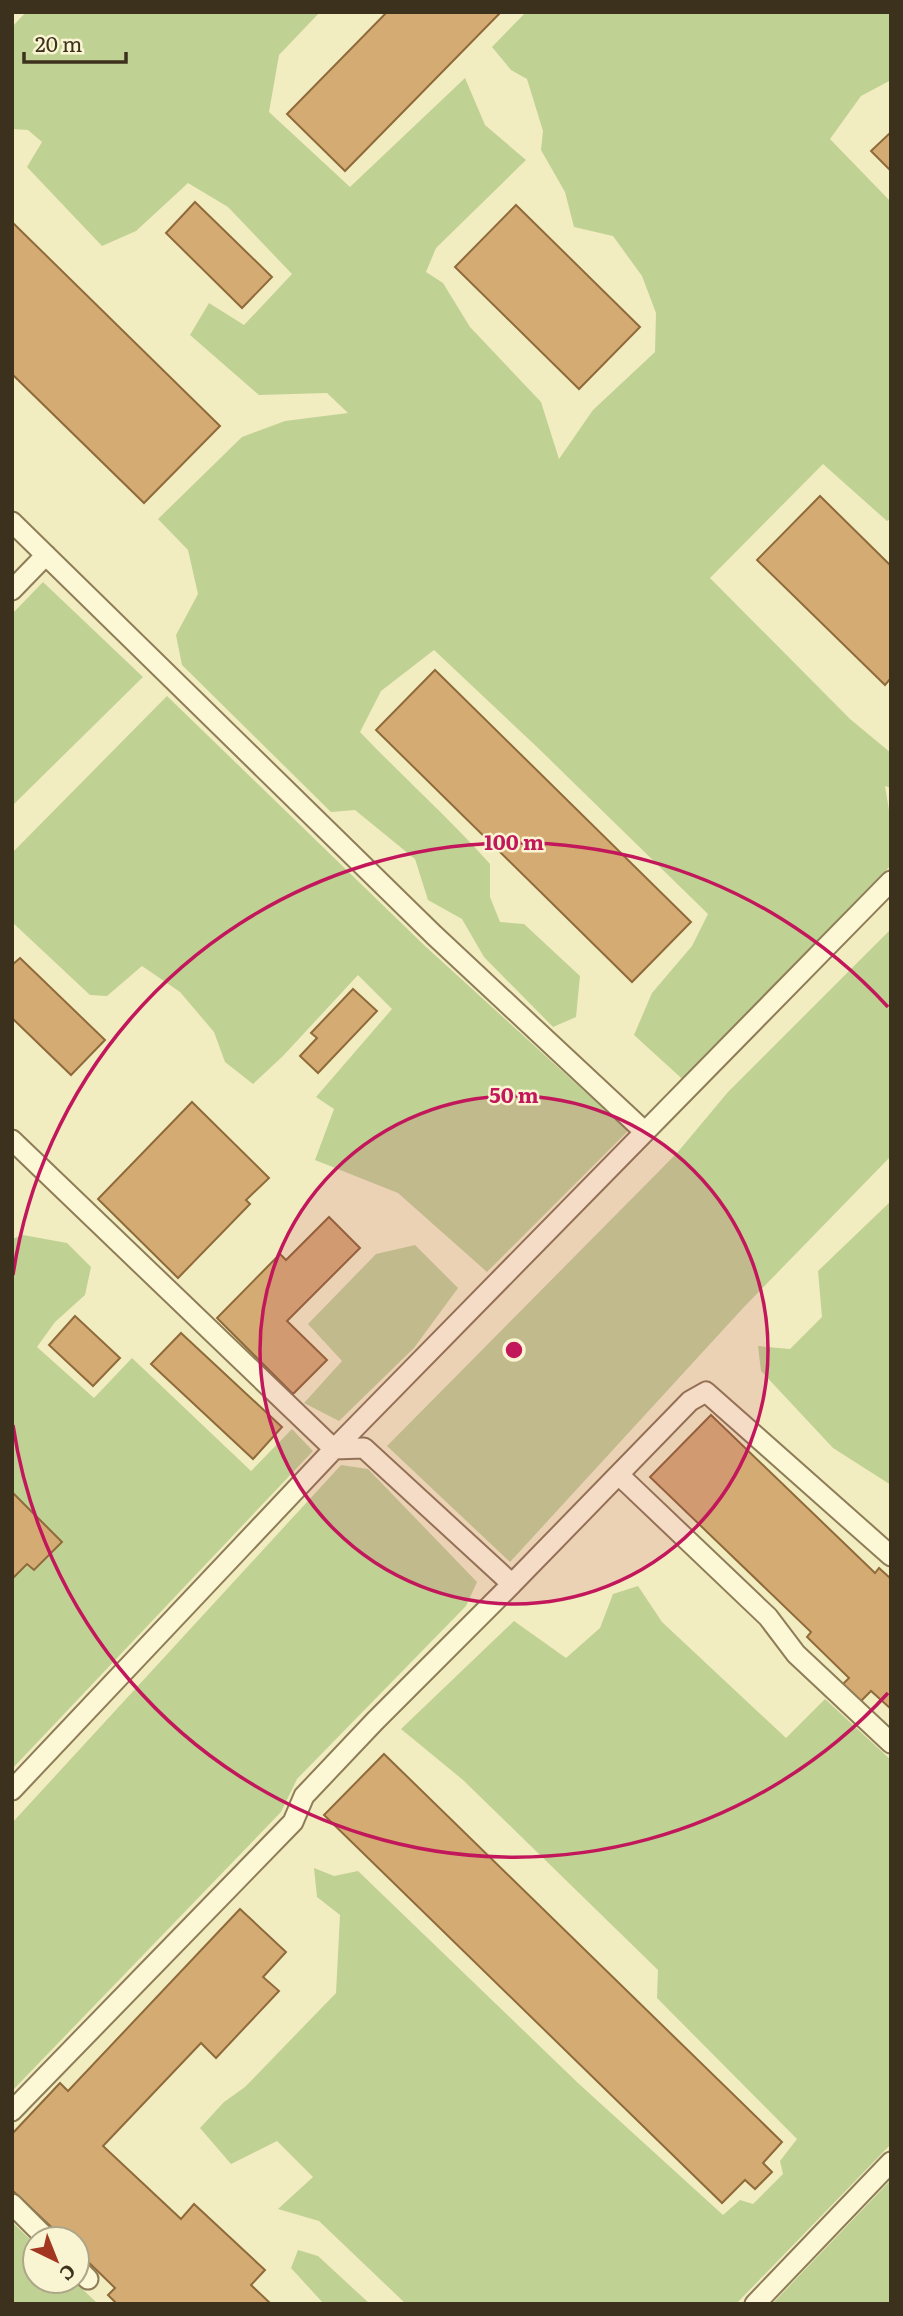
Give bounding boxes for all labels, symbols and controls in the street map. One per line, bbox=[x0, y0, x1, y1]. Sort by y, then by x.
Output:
scale bar bbox=[24, 21, 126, 65]
text: 20 m bbox=[35, 27, 82, 58]
text: 100 m bbox=[484, 825, 544, 856]
text: 50 m bbox=[489, 1078, 539, 1109]
centre of rings bbox=[502, 1338, 526, 1362]
north arrow bbox=[21, 2225, 91, 2295]
text: С bbox=[54, 2258, 83, 2288]

